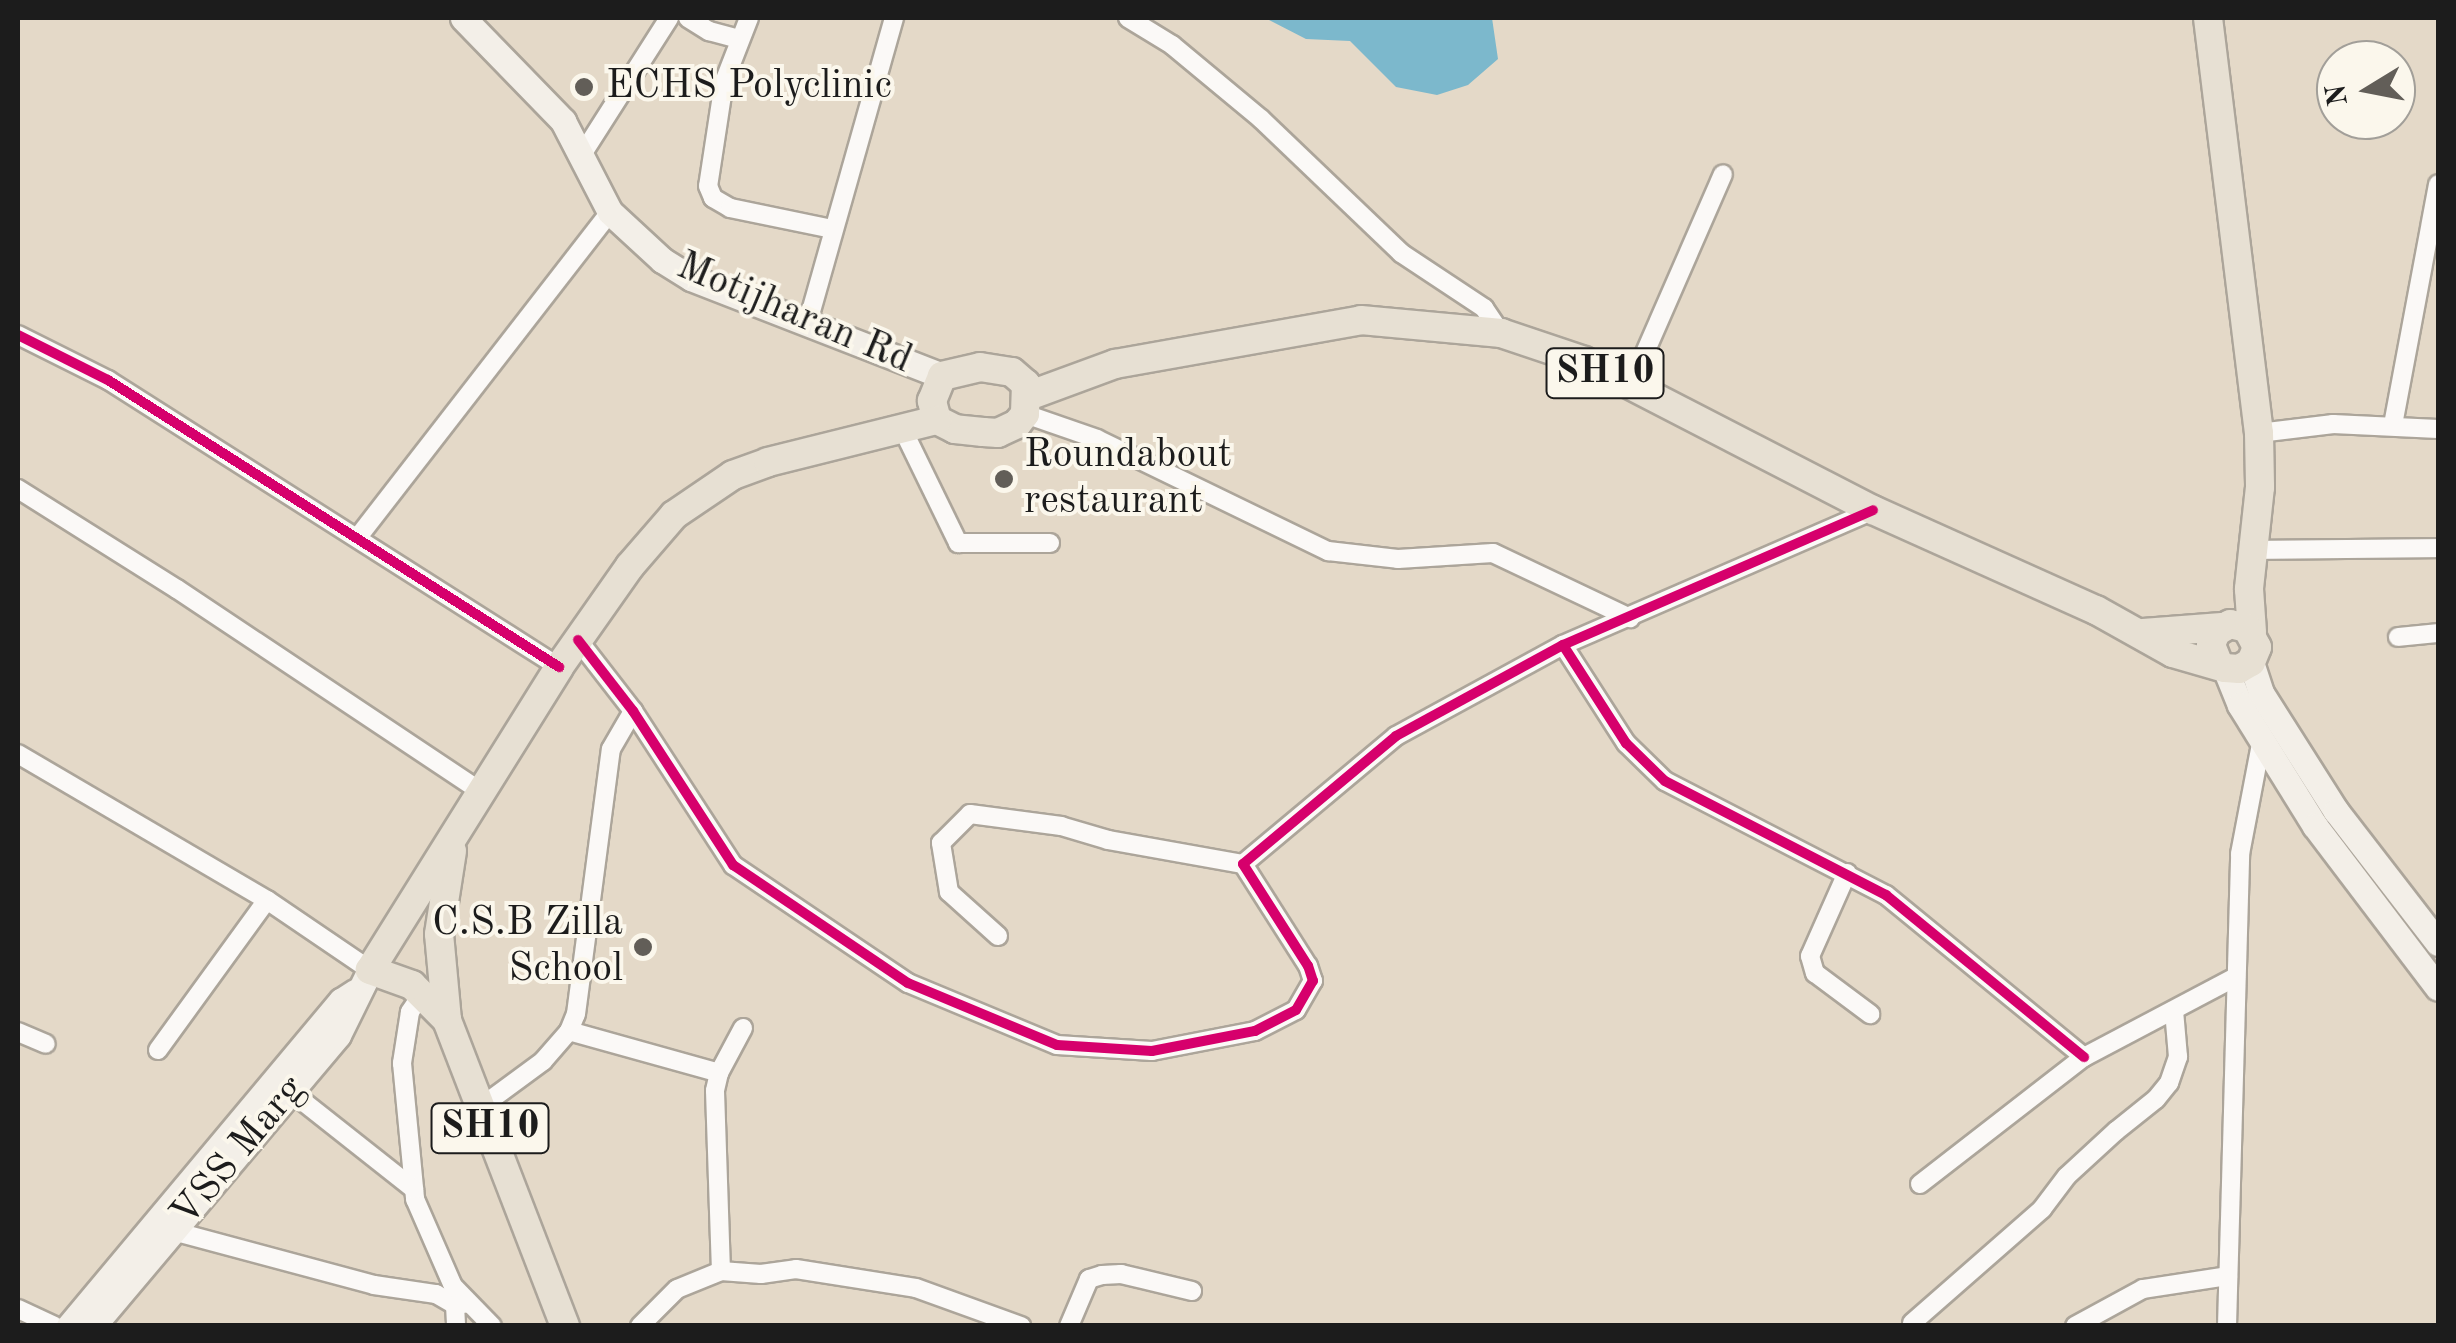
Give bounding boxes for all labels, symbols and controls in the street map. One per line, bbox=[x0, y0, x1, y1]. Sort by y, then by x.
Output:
north arrow bbox=[2316, 40, 2416, 140]
place label: ECHS Polyclinic bbox=[606, 63, 892, 111]
marker: ECHS Polyclinic bbox=[571, 74, 597, 100]
text: N bbox=[2323, 82, 2354, 108]
street label: Motijharan Rd bbox=[669, 243, 919, 385]
road number: SH10 bbox=[1545, 340, 1665, 406]
place label: Roundabout restaurant bbox=[1024, 432, 1232, 526]
marker: Roundabout restaurant bbox=[993, 468, 1015, 490]
place label: C.S.B Zilla School bbox=[432, 900, 623, 994]
marker: C.S.B Zilla School bbox=[632, 936, 654, 958]
street label: VSS Marg bbox=[162, 1066, 316, 1238]
road number: SH10 bbox=[430, 1095, 550, 1161]

